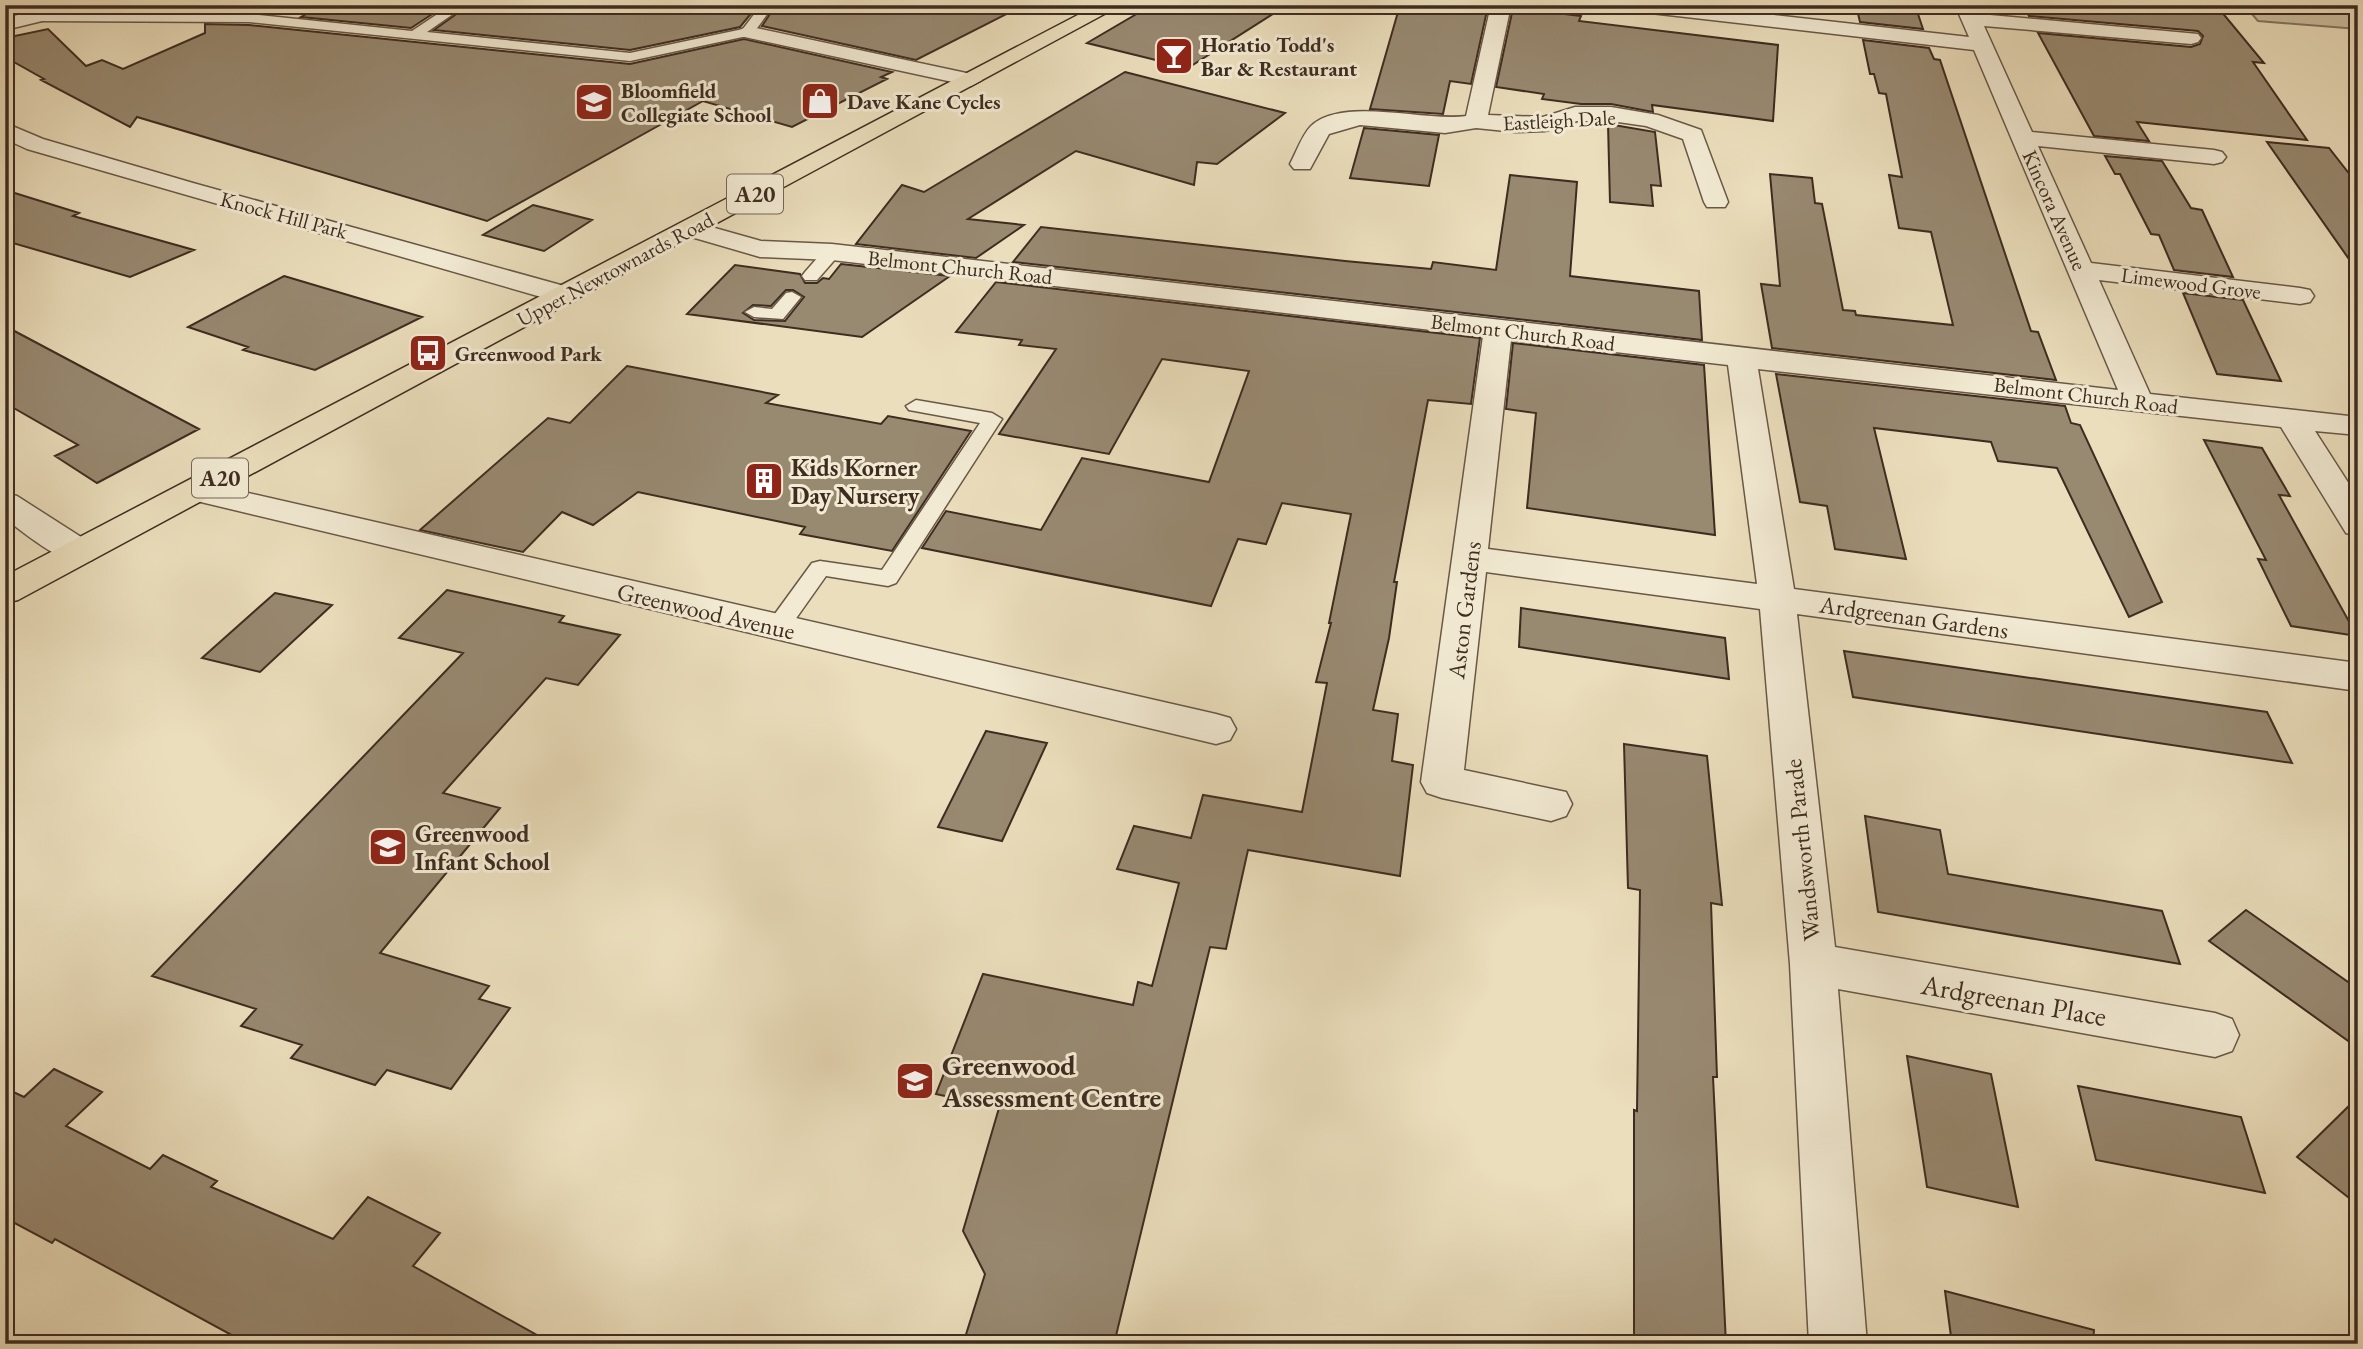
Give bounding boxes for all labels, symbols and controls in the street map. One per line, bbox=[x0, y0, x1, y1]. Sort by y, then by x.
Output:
place label: Horatio Todd's Bar & Restaurant bbox=[1201, 31, 1357, 82]
bar icon: Horatio Todd's Bar & Restaurant bbox=[1153, 35, 1195, 77]
place label: Bloomfield Collegiate School bbox=[621, 77, 772, 128]
shop icon: Dave Kane Cycles bbox=[799, 80, 841, 122]
school or university icon: Bloomfield Collegiate School bbox=[573, 81, 615, 123]
place label: Dave Kane Cycles bbox=[847, 88, 1001, 115]
street label: Eastleigh Dale bbox=[1502, 104, 1616, 136]
street label: Kincora Avenue bbox=[2016, 146, 2094, 274]
road number: A20 bbox=[727, 174, 783, 214]
street label: Knock Hill Park bbox=[217, 185, 352, 245]
street label: Upper Newtownards Road bbox=[512, 205, 718, 332]
street label: Belmont Church Road bbox=[866, 244, 1054, 290]
street label: Limewood Grove bbox=[2120, 261, 2262, 305]
street label: Belmont Church Road bbox=[1429, 307, 1617, 357]
bus stop icon: Greenwood Park bbox=[407, 332, 449, 374]
place label: Greenwood Park bbox=[455, 340, 602, 367]
street label: Belmont Church Road bbox=[1992, 370, 2180, 420]
place label: Kids Korner Day Nursery bbox=[791, 452, 920, 512]
road number: A20 bbox=[192, 458, 248, 498]
building icon: Kids Korner Day Nursery bbox=[743, 460, 785, 502]
street label: Aston Gardens bbox=[1440, 539, 1488, 681]
street label: Greenwood Avenue bbox=[614, 575, 798, 647]
street label: Ardgreenan Gardens bbox=[1817, 588, 2010, 646]
street label: Wandsworth Parade bbox=[1777, 757, 1827, 943]
place label: Greenwood Infant School bbox=[415, 818, 550, 877]
school or university icon: Greenwood Infant School bbox=[367, 826, 409, 868]
street label: Ardgreenan Place bbox=[1918, 966, 2109, 1034]
place label: Greenwood Assessment Centre bbox=[941, 1047, 1161, 1115]
school or university icon: Greenwood Assessment Centre bbox=[894, 1060, 936, 1102]

